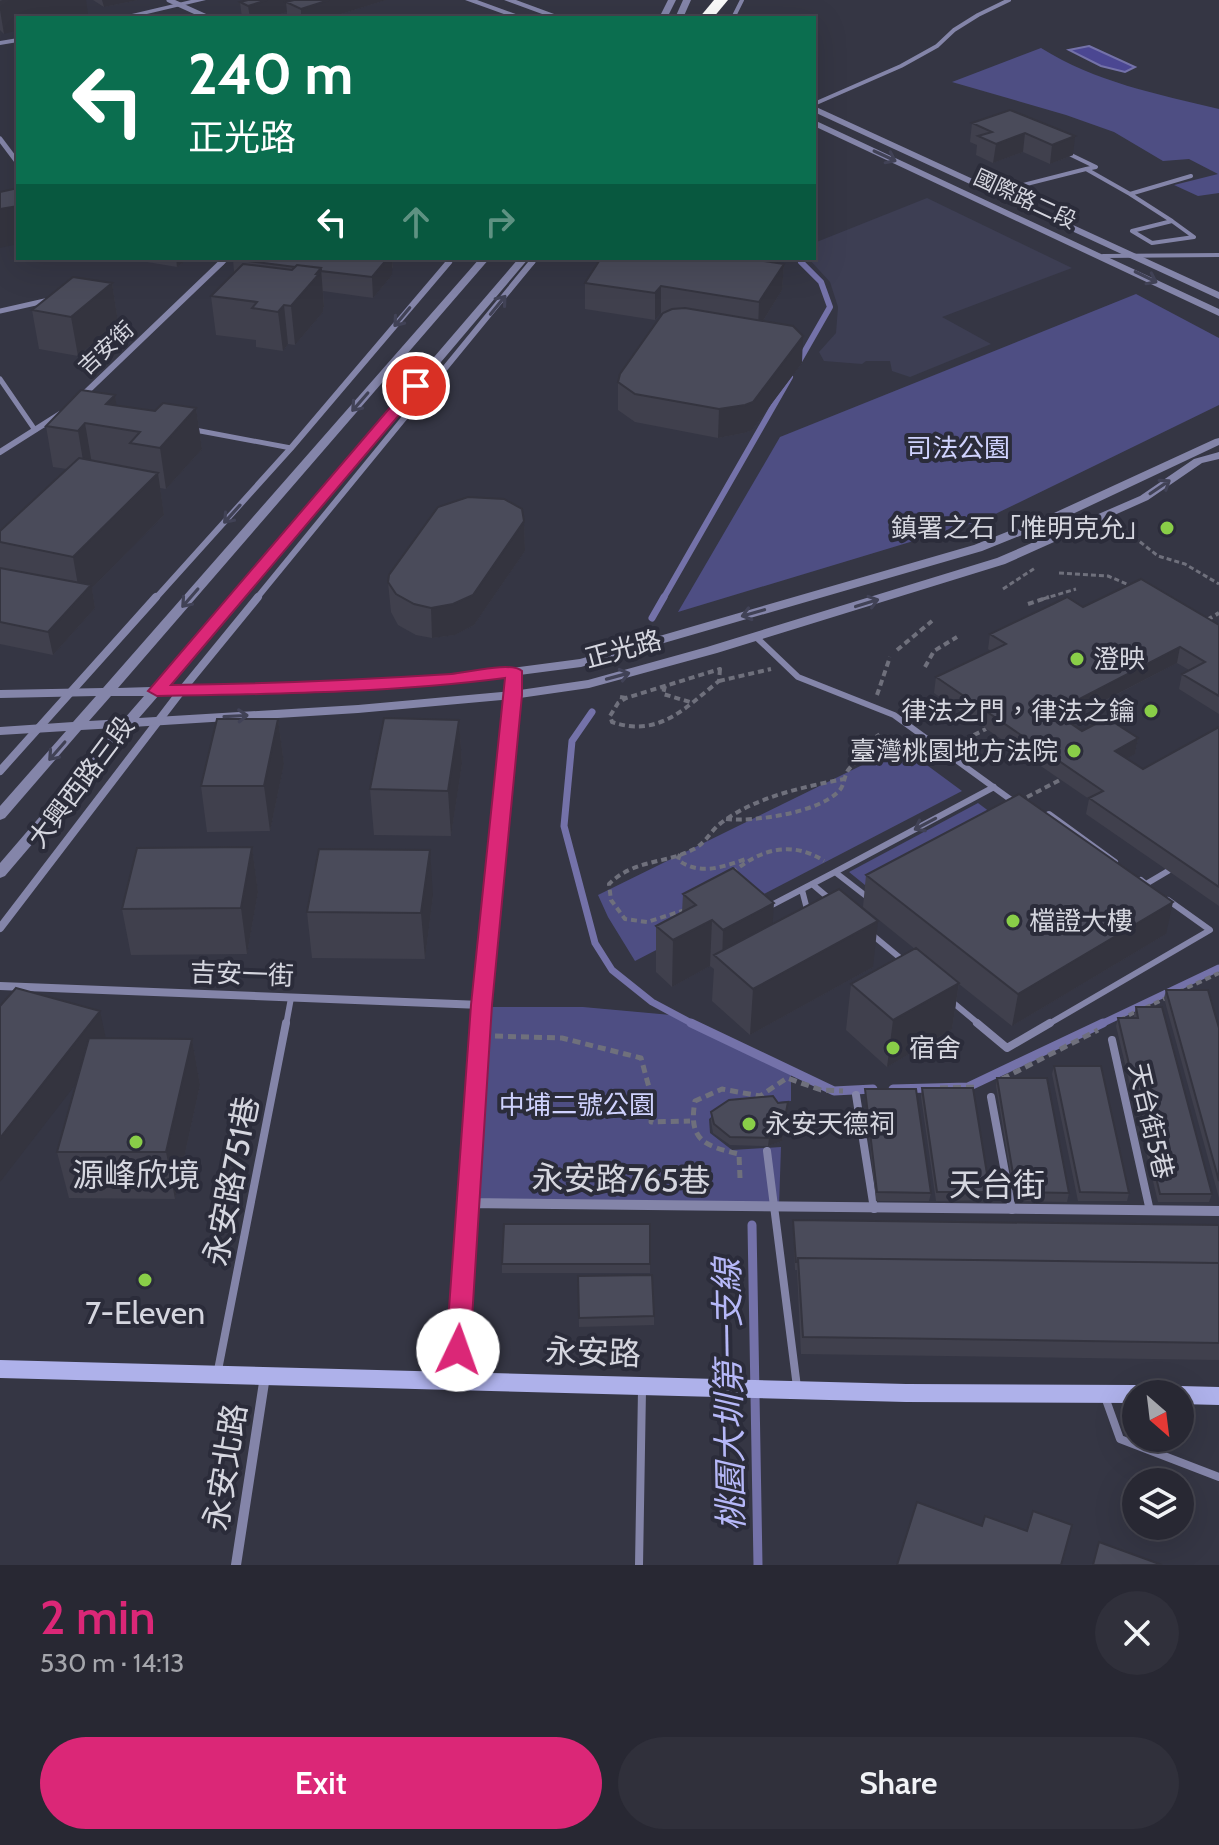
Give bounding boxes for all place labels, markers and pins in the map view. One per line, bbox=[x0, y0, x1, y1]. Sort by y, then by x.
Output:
pin bbox=[382, 352, 450, 420]
place label: 鎮署之石「惟明克允」 bbox=[891, 512, 1151, 544]
marker: 鎮署之石「惟明克允」 bbox=[1158, 519, 1176, 537]
place label: 澄映 bbox=[1093, 643, 1145, 675]
marker: 澄映 bbox=[1068, 650, 1086, 668]
place label: 律法之門，律法之鑰 bbox=[901, 695, 1135, 727]
marker: 律法之門，律法之鑰 bbox=[1142, 702, 1160, 720]
place label: 臺灣桃園地方法院 bbox=[850, 735, 1058, 767]
marker: 臺灣桃園地方法院 bbox=[1065, 742, 1083, 760]
place label: 檔證大樓 bbox=[1029, 905, 1133, 937]
marker: 檔證大樓 bbox=[1004, 912, 1022, 930]
place label: 宿舍 bbox=[909, 1032, 961, 1064]
marker: 宿舍 bbox=[884, 1039, 902, 1057]
place label: 永安天德祠 bbox=[765, 1108, 895, 1140]
marker: 永安天德祠 bbox=[740, 1115, 758, 1133]
marker: 源峰欣境 bbox=[127, 1133, 145, 1151]
place label: 源峰欣境 bbox=[72, 1155, 200, 1194]
marker: 7-Eleven bbox=[136, 1271, 154, 1289]
place label: 7-Eleven bbox=[85, 1293, 205, 1332]

